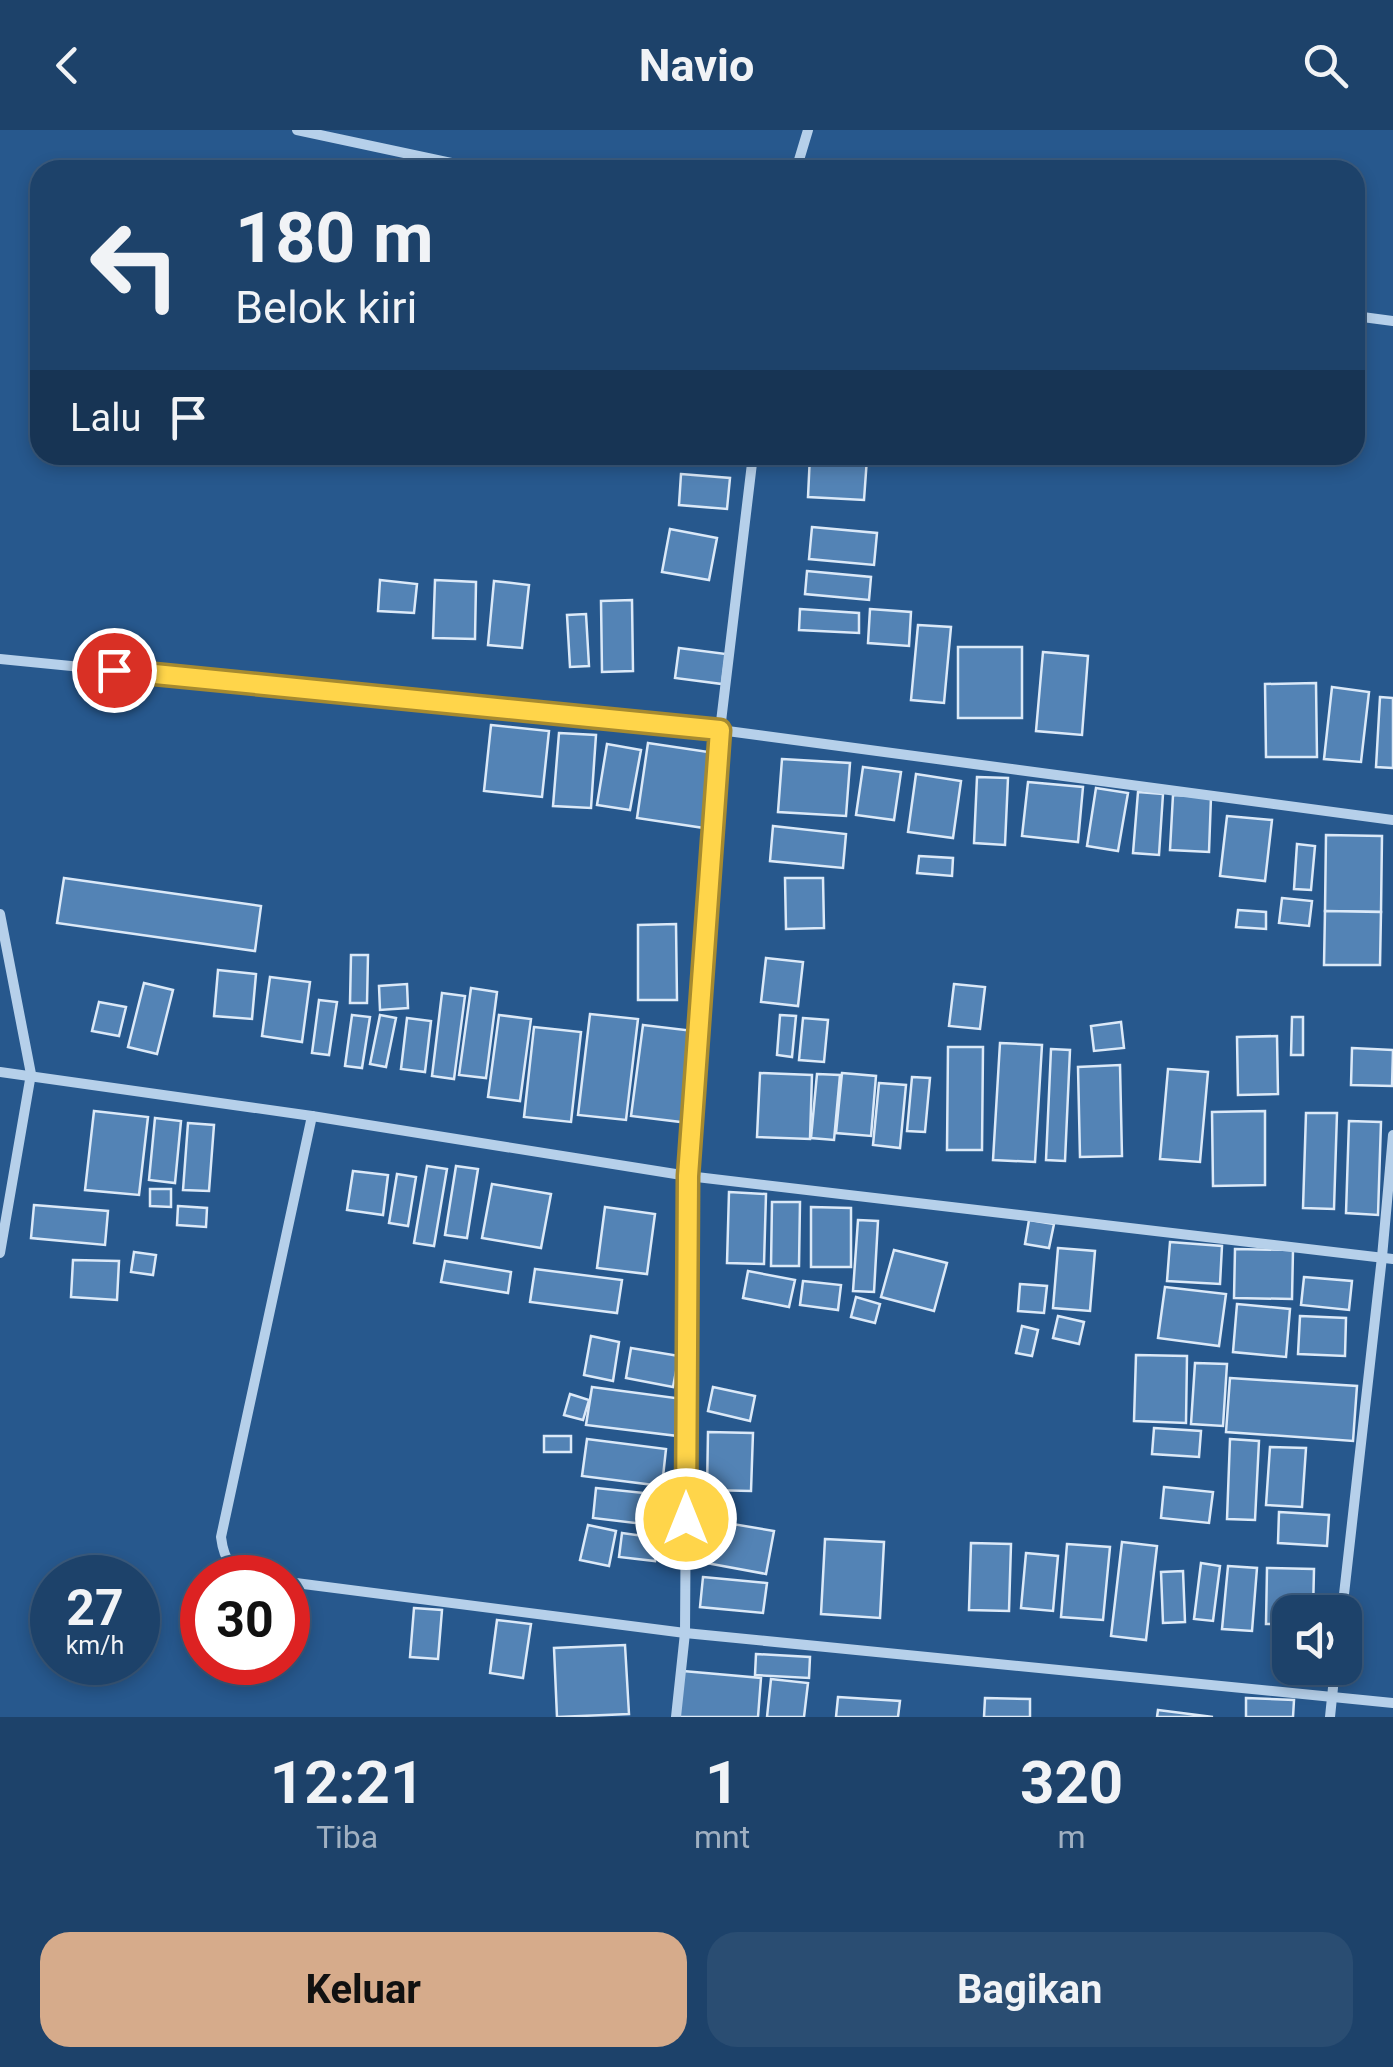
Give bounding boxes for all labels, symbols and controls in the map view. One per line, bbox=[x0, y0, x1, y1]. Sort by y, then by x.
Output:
icon: back bbox=[40, 38, 95, 93]
icon: search bbox=[1298, 38, 1353, 93]
text: Navio bbox=[639, 39, 754, 92]
text: 180 m bbox=[235, 197, 434, 279]
icon: left bbox=[70, 200, 200, 330]
text: Belok kiri bbox=[235, 281, 417, 334]
icon: arrive bbox=[161, 390, 216, 445]
text: Lalu bbox=[70, 396, 141, 440]
pin bbox=[72, 628, 157, 713]
icon: arrive bbox=[87, 643, 142, 698]
position arrow bbox=[634, 1467, 738, 1571]
speed limit sign: 30 bbox=[180, 1555, 310, 1685]
text: 27 bbox=[66, 1579, 124, 1637]
map controls bbox=[1272, 1595, 1362, 1685]
button: sound bbox=[1272, 1595, 1362, 1685]
text: km/h bbox=[66, 1631, 124, 1660]
text: 12:21 bbox=[270, 1747, 424, 1818]
text: 1 bbox=[705, 1747, 739, 1818]
text: 320 bbox=[1020, 1747, 1123, 1818]
text: Tiba bbox=[316, 1818, 378, 1856]
text: mnt bbox=[694, 1818, 750, 1856]
text: m bbox=[1058, 1818, 1086, 1856]
button: Keluar bbox=[40, 1932, 687, 2047]
button: Bagikan bbox=[707, 1932, 1353, 2047]

